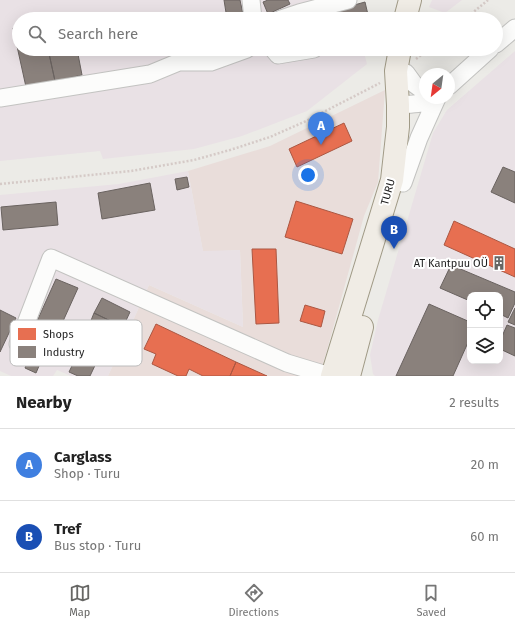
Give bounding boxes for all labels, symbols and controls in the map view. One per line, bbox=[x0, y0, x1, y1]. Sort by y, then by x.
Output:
search box bbox=[12, 12, 503, 56]
icon: search bbox=[26, 23, 48, 45]
text: Search here bbox=[58, 25, 138, 43]
north arrow bbox=[419, 68, 455, 104]
pin: A bbox=[308, 112, 334, 145]
your location bbox=[298, 165, 318, 185]
street label: TURU bbox=[378, 177, 398, 207]
pin: B bbox=[381, 216, 407, 249]
building icon: AT Kantpuu OÜ bbox=[491, 255, 507, 271]
place label: AT Kantpuu OÜ bbox=[414, 256, 488, 270]
map controls bbox=[467, 292, 503, 364]
button: locate bbox=[467, 292, 503, 328]
legend bbox=[10, 320, 142, 366]
text: Shops bbox=[43, 328, 74, 341]
button: layers bbox=[467, 328, 503, 364]
text: Industry bbox=[43, 346, 85, 359]
text: Nearby bbox=[16, 392, 71, 413]
text: 2 results bbox=[449, 395, 499, 410]
text: Carglass bbox=[54, 448, 112, 466]
text: A bbox=[25, 457, 33, 472]
text: 20 m bbox=[471, 457, 499, 472]
text: Shop · Turu bbox=[54, 466, 120, 481]
text: Tref bbox=[54, 520, 81, 538]
text: B bbox=[25, 529, 33, 544]
text: 60 m bbox=[470, 529, 499, 544]
text: Bus stop · Turu bbox=[54, 538, 141, 553]
tab: Map bbox=[69, 582, 91, 619]
tab: Directions bbox=[228, 582, 279, 619]
tab: Saved bbox=[416, 582, 446, 619]

